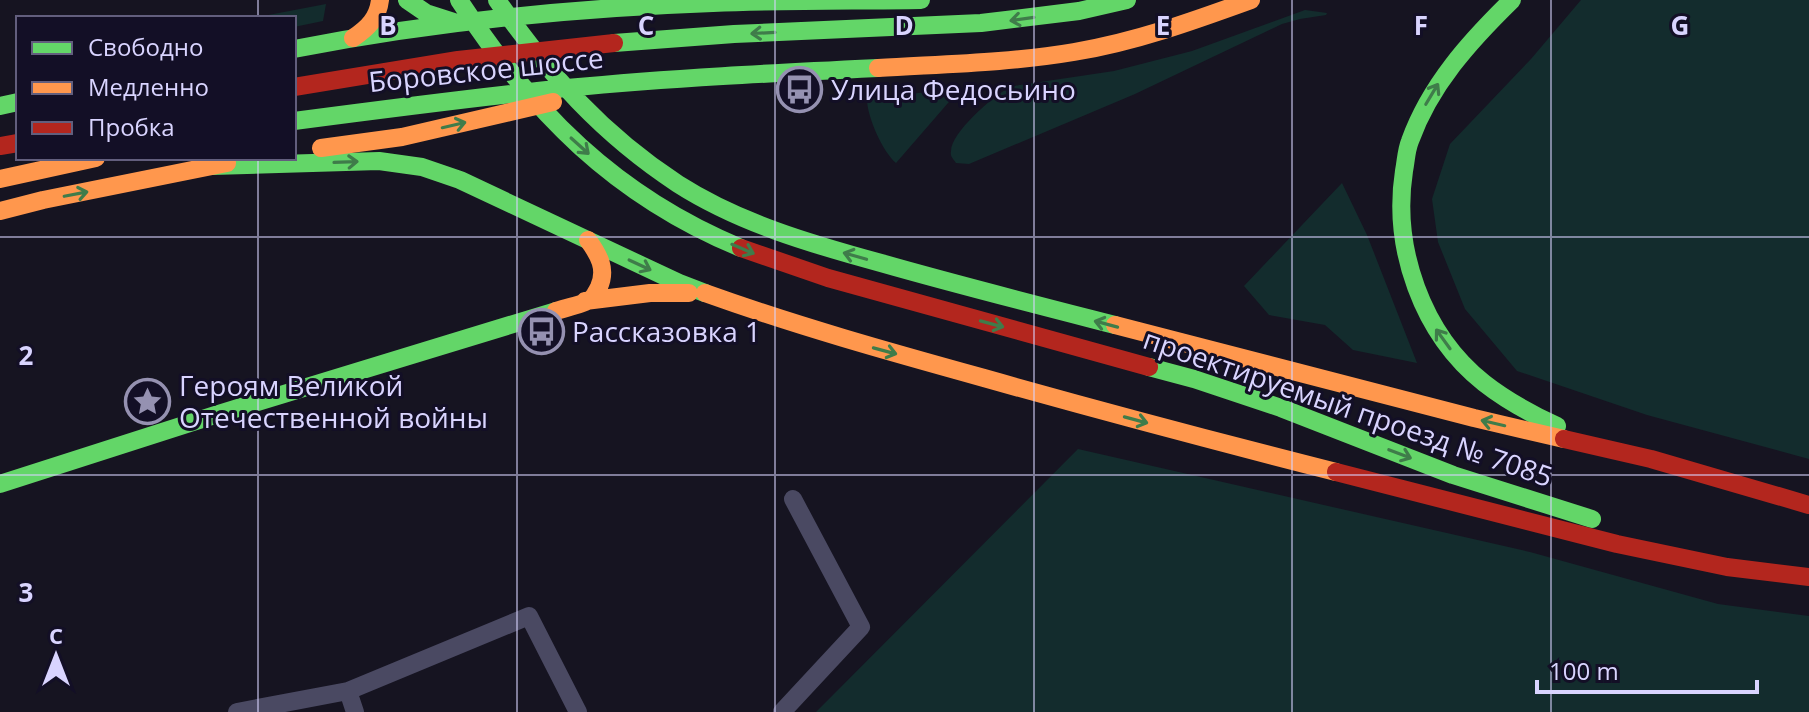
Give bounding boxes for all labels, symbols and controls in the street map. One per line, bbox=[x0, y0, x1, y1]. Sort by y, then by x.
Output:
text: B bbox=[379, 7, 397, 43]
text: C bbox=[638, 7, 654, 43]
text: D bbox=[894, 7, 914, 43]
text: E bbox=[1156, 7, 1170, 43]
text: F bbox=[1414, 7, 1428, 43]
text: G bbox=[1671, 7, 1689, 43]
one-way arrow bbox=[1009, 11, 1036, 26]
legend bbox=[16, 16, 296, 160]
one-way arrow bbox=[750, 25, 777, 40]
text: Свободно bbox=[88, 30, 203, 63]
street label: Боровское шоссе bbox=[367, 38, 605, 100]
bus stop icon: Улица Федосьино bbox=[776, 66, 824, 114]
text: Медленно bbox=[88, 70, 209, 103]
place label: Улица Федосьино bbox=[831, 70, 1076, 108]
one-way arrow bbox=[1424, 83, 1440, 106]
text: Пробка bbox=[88, 110, 175, 143]
one-way arrow bbox=[440, 117, 466, 132]
one-way arrow bbox=[569, 136, 589, 154]
one-way arrow bbox=[332, 154, 359, 170]
one-way arrow bbox=[63, 185, 88, 200]
one-way arrow bbox=[731, 242, 755, 257]
one-way arrow bbox=[842, 248, 868, 263]
one-way arrow bbox=[628, 258, 652, 273]
bus stop icon: Рассказовка 1 bbox=[517, 308, 565, 356]
place label: Рассказовка 1 bbox=[572, 312, 761, 350]
one-way arrow bbox=[1093, 315, 1119, 330]
one-way arrow bbox=[978, 318, 1004, 333]
street label: проектируемый проезд № 7085 bbox=[1139, 319, 1558, 495]
one-way arrow bbox=[1434, 329, 1451, 350]
text: 2 bbox=[19, 337, 34, 373]
one-way arrow bbox=[872, 344, 898, 359]
place label: Героям Великой Отечественной войны bbox=[179, 366, 488, 436]
place icon: Героям Великой Отечественной войны bbox=[124, 378, 172, 426]
one-way arrow bbox=[1122, 413, 1148, 428]
one-way arrow bbox=[1481, 415, 1507, 430]
one-way arrow bbox=[1387, 447, 1411, 462]
text: 3 bbox=[19, 574, 33, 610]
north arrow bbox=[16, 616, 96, 696]
text: С bbox=[49, 620, 63, 650]
scale bar bbox=[1537, 644, 1757, 694]
text: 100 m bbox=[1549, 654, 1619, 687]

